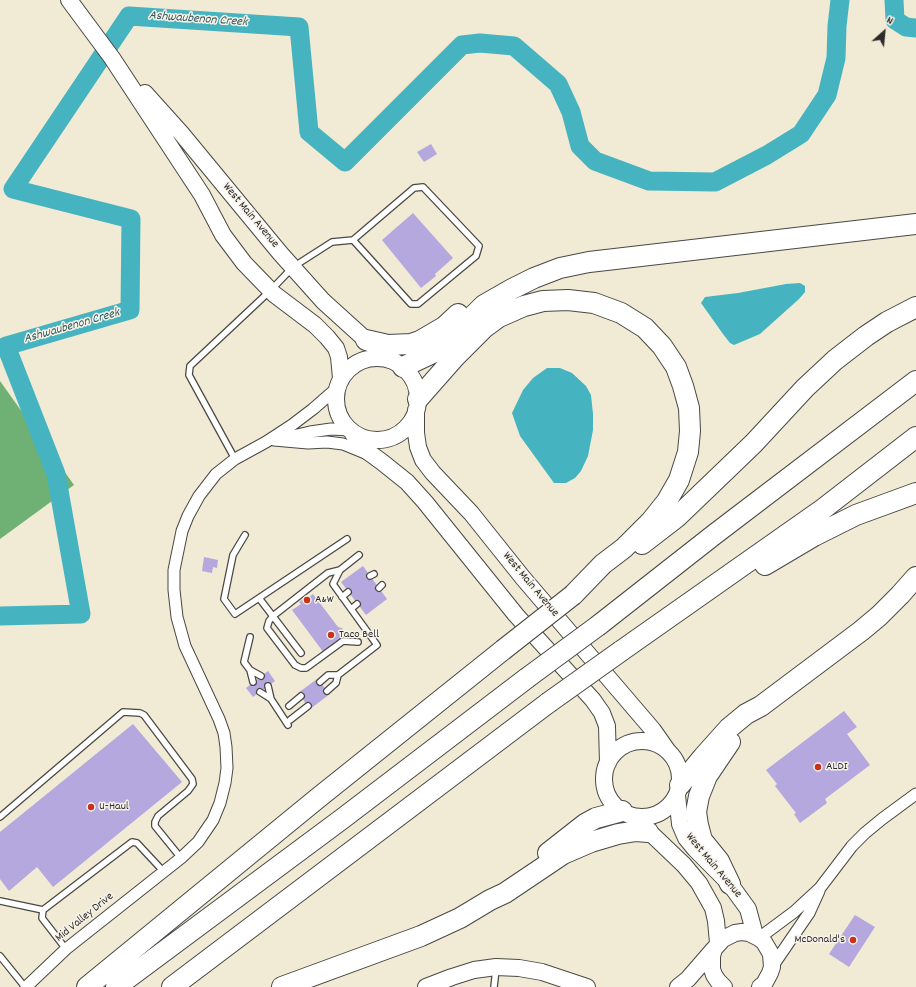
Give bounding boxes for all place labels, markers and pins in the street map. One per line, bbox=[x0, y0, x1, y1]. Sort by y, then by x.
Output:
place label: A&W bbox=[315, 593, 334, 607]
marker: A&W bbox=[302, 595, 312, 605]
place label: Taco Bell bbox=[339, 628, 379, 642]
marker: Taco Bell bbox=[326, 630, 336, 640]
place label: ALDI bbox=[826, 760, 847, 774]
marker: ALDI bbox=[813, 762, 823, 772]
place label: U-Haul bbox=[99, 800, 129, 814]
marker: U-Haul bbox=[86, 802, 96, 812]
place label: McDonald's bbox=[795, 933, 845, 947]
marker: McDonald's bbox=[848, 935, 858, 945]

